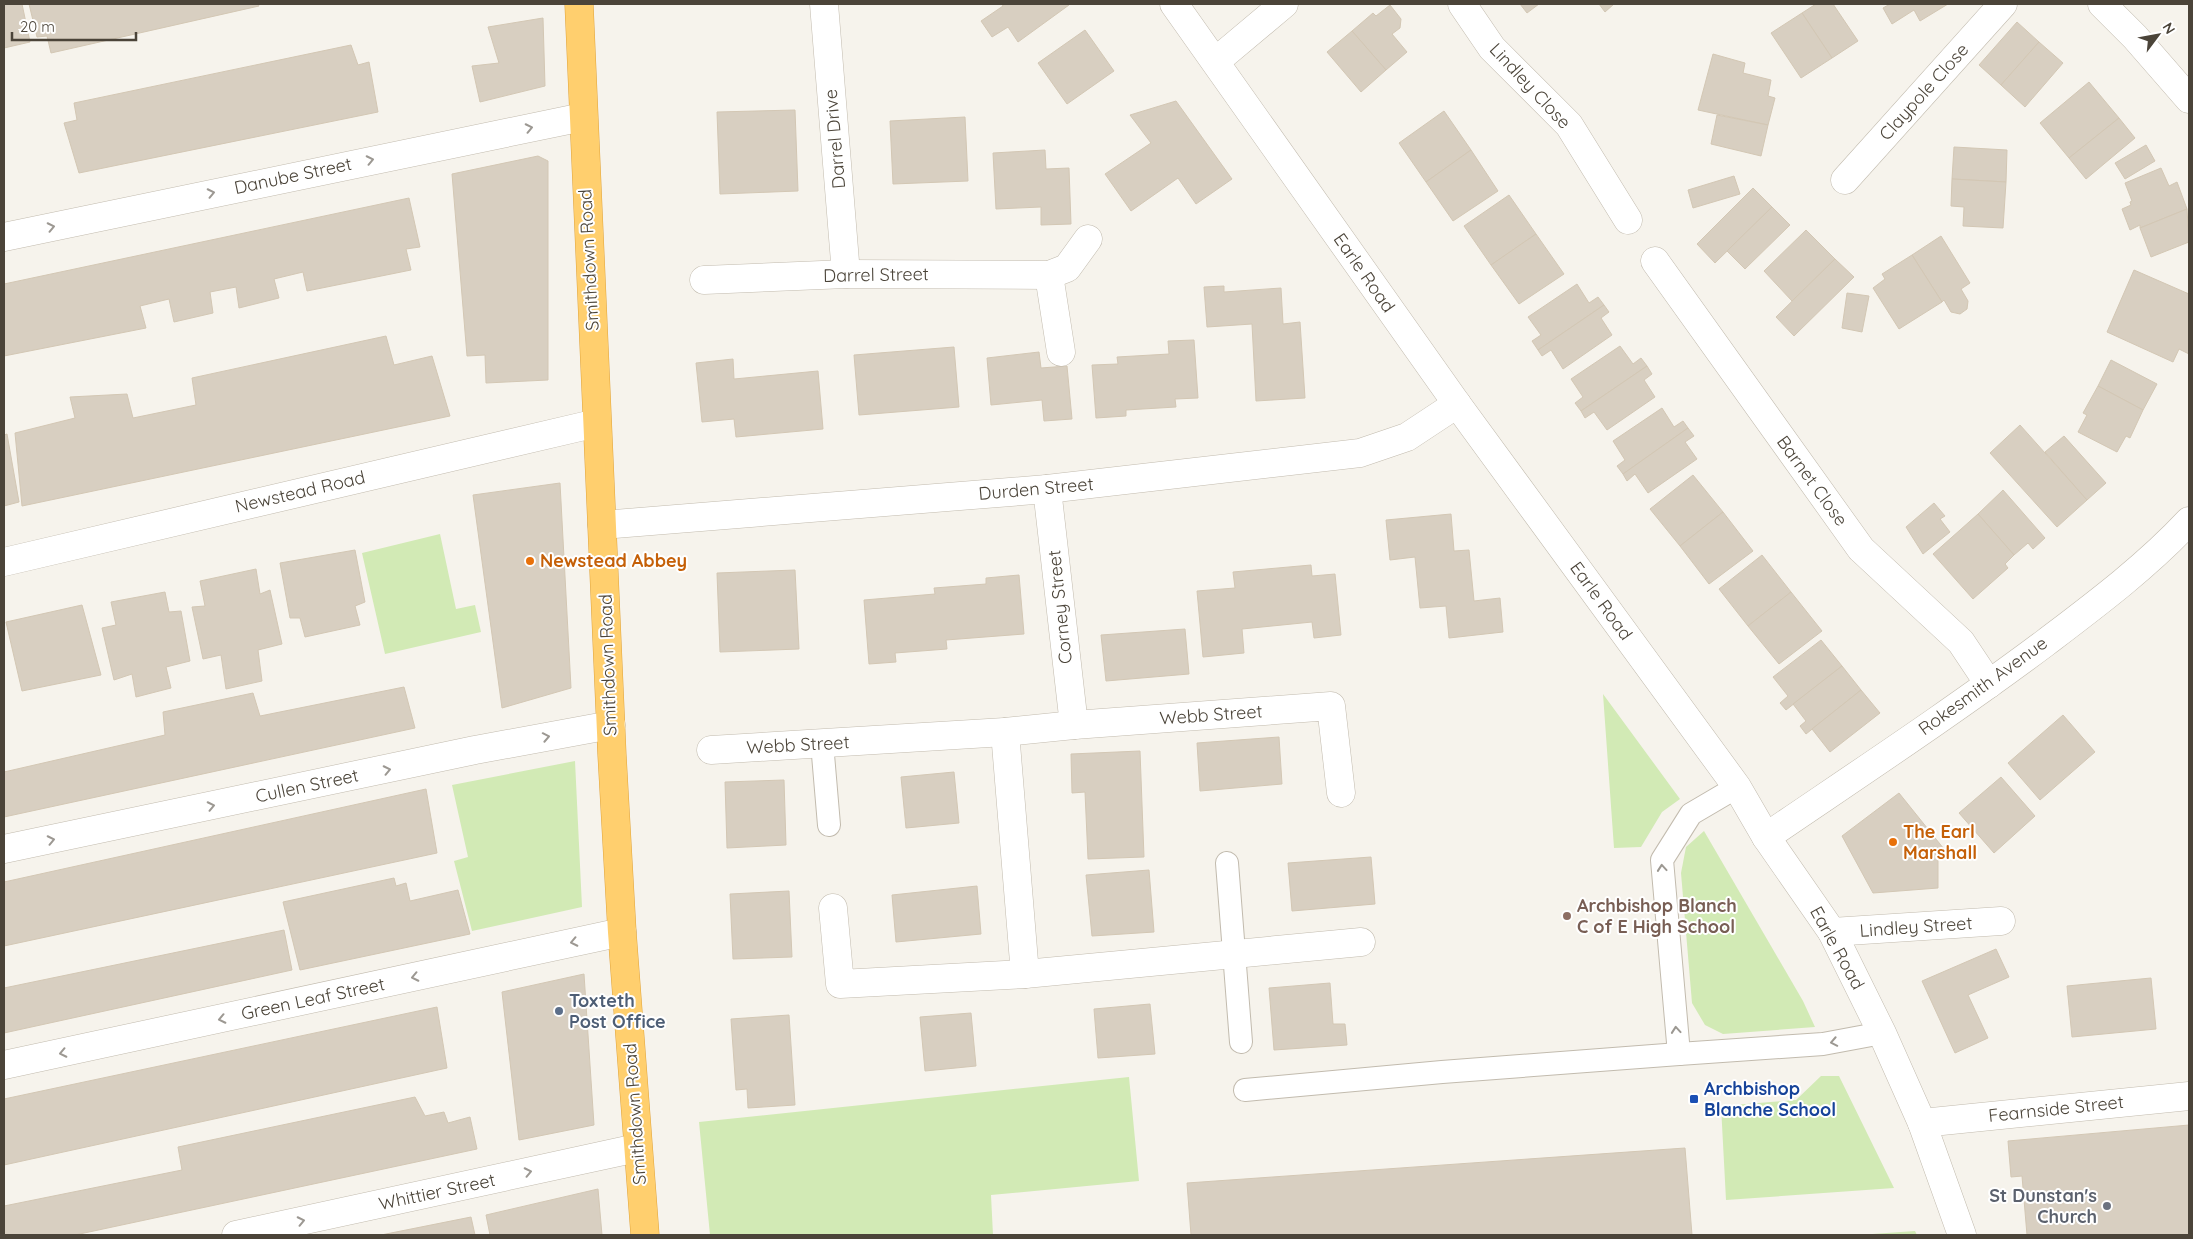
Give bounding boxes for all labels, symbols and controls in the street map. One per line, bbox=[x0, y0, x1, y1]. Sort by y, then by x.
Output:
scale bar bbox=[12, 10, 136, 42]
north arrow bbox=[2133, 10, 2183, 60]
text: 20 m bbox=[20, 17, 55, 36]
text: N bbox=[2159, 19, 2179, 37]
street label: Lindley Close bbox=[1485, 38, 1576, 133]
street label: Claypole Close bbox=[1874, 38, 1973, 145]
street label: Darrel Drive bbox=[819, 88, 850, 190]
one-way arrow bbox=[524, 123, 533, 134]
street label: Danube Street bbox=[232, 152, 354, 199]
one-way arrow bbox=[365, 155, 374, 166]
one-way arrow bbox=[206, 189, 215, 199]
street label: Smithdown Road bbox=[573, 189, 604, 332]
one-way arrow bbox=[47, 222, 56, 233]
street label: Earle Road bbox=[1329, 229, 1400, 317]
street label: Darrel Street bbox=[823, 262, 929, 287]
street label: Barnet Close bbox=[1772, 431, 1853, 530]
street label: Newstead Road bbox=[233, 465, 367, 518]
street label: Durden Street bbox=[978, 472, 1094, 505]
place label: Newstead Abbey bbox=[540, 549, 687, 572]
street label: Corney Street bbox=[1042, 549, 1077, 665]
marker: Newstead Abbey bbox=[524, 555, 536, 567]
street label: Earle Road bbox=[1565, 557, 1638, 645]
street label: Smithdown Road bbox=[594, 594, 621, 736]
street label: Rokesmith Avenue bbox=[1914, 631, 2052, 740]
street label: Webb Street bbox=[1159, 699, 1263, 730]
street label: Webb Street bbox=[746, 730, 850, 759]
one-way arrow bbox=[541, 732, 550, 742]
street label: Cullen Street bbox=[253, 763, 361, 808]
one-way arrow bbox=[382, 765, 391, 775]
one-way arrow bbox=[206, 802, 215, 812]
place label: The Earl Marshall bbox=[1903, 820, 1977, 864]
one-way arrow bbox=[47, 835, 56, 845]
marker: The Earl Marshall bbox=[1887, 836, 1899, 848]
one-way arrow bbox=[1657, 864, 1668, 872]
place label: Archbishop Blanch C of E High School bbox=[1577, 894, 1737, 938]
street label: Earle Road bbox=[1805, 902, 1870, 993]
marker: Archbishop Blanch C of E High School bbox=[1561, 910, 1573, 922]
street label: Lindley Street bbox=[1859, 911, 1973, 942]
one-way arrow bbox=[570, 936, 578, 947]
one-way arrow bbox=[411, 971, 420, 982]
street label: Green Leaf Street bbox=[239, 972, 387, 1025]
place label: Toxteth Post Office bbox=[569, 989, 666, 1033]
marker: Toxteth Post Office bbox=[553, 1005, 565, 1017]
one-way arrow bbox=[218, 1013, 227, 1023]
one-way arrow bbox=[1671, 1026, 1682, 1034]
one-way arrow bbox=[1829, 1036, 1838, 1047]
street label: Smithdown Road bbox=[618, 1042, 651, 1186]
one-way arrow bbox=[59, 1047, 68, 1058]
place label: Archbishop Blanche School bbox=[1704, 1077, 1836, 1121]
street label: Fearnside Street bbox=[1987, 1090, 2125, 1127]
marker: Archbishop Blanche School bbox=[1688, 1093, 1700, 1105]
one-way arrow bbox=[524, 1167, 533, 1178]
street label: Whittier Street bbox=[376, 1168, 497, 1215]
place label: St Dunstan's Church bbox=[1989, 1184, 2097, 1228]
marker: St Dunstan's Church bbox=[2101, 1200, 2113, 1212]
one-way arrow bbox=[296, 1216, 305, 1227]

